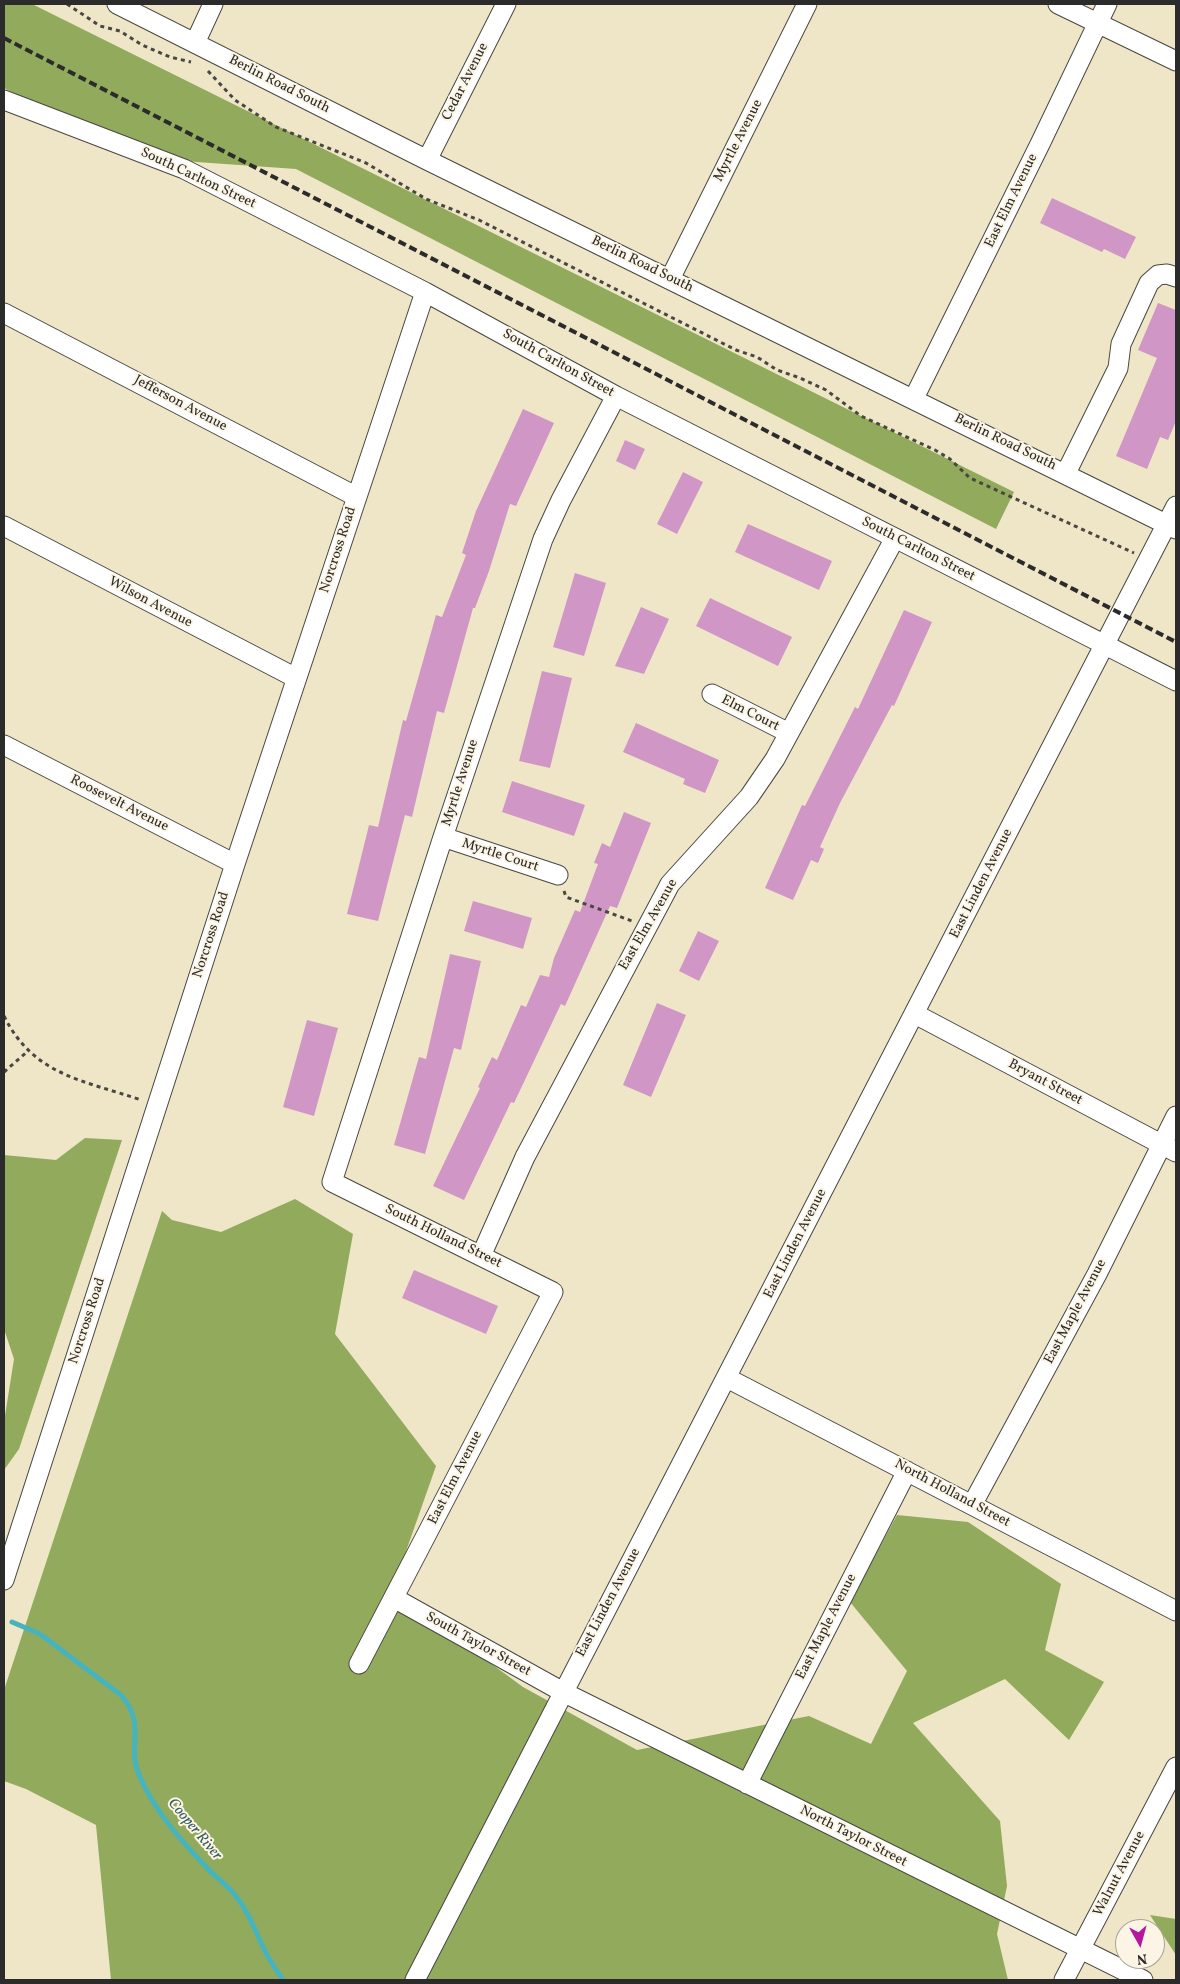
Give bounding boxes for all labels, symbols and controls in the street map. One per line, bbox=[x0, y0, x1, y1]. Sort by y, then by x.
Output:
street label: Cedar Avenue bbox=[439, 40, 493, 124]
street label: Berlin Road South bbox=[226, 52, 332, 118]
street label: Myrtle Avenue bbox=[711, 97, 767, 185]
street label: South Carlton Street bbox=[138, 145, 258, 213]
street label: East Elm Avenue bbox=[982, 151, 1042, 251]
street label: Berlin Road South bbox=[588, 233, 696, 297]
street label: South Carlton Street bbox=[499, 326, 617, 402]
street label: Jefferson Avenue bbox=[130, 372, 230, 436]
street label: Berlin Road South bbox=[951, 411, 1059, 475]
street label: Norcross Road bbox=[317, 505, 361, 595]
street label: South Carlton Street bbox=[858, 514, 978, 586]
street label: Wilson Avenue bbox=[105, 574, 195, 632]
street label: Elm Court bbox=[718, 692, 782, 736]
street label: Myrtle Avenue bbox=[439, 738, 483, 828]
street label: Roosevelt Avenue bbox=[67, 772, 171, 836]
street label: East Linden Avenue bbox=[947, 826, 1017, 942]
street label: Myrtle Court bbox=[460, 836, 540, 876]
street label: East Elm Avenue bbox=[616, 876, 682, 974]
street label: Norcross Road bbox=[190, 890, 234, 980]
street label: Bryant Street bbox=[1005, 1056, 1085, 1110]
street label: East Linden Avenue bbox=[761, 1186, 831, 1302]
street label: South Holland Street bbox=[382, 1201, 504, 1273]
street label: East Maple Avenue bbox=[1041, 1257, 1111, 1367]
street label: Norcross Road bbox=[66, 1276, 110, 1366]
street label: East Elm Avenue bbox=[425, 1428, 487, 1528]
street label: North Holland Street bbox=[891, 1456, 1013, 1532]
street label: East Linden Avenue bbox=[573, 1546, 645, 1660]
street label: East Maple Avenue bbox=[793, 1571, 861, 1683]
street label: South Taylor Street bbox=[423, 1609, 533, 1681]
water label: Cooper River bbox=[163, 1795, 225, 1865]
street label: North Taylor Street bbox=[797, 1803, 909, 1871]
street label: Walnut Avenue bbox=[1091, 1829, 1149, 1919]
north arrow bbox=[1115, 1919, 1165, 1969]
text: N bbox=[1136, 1948, 1148, 1968]

